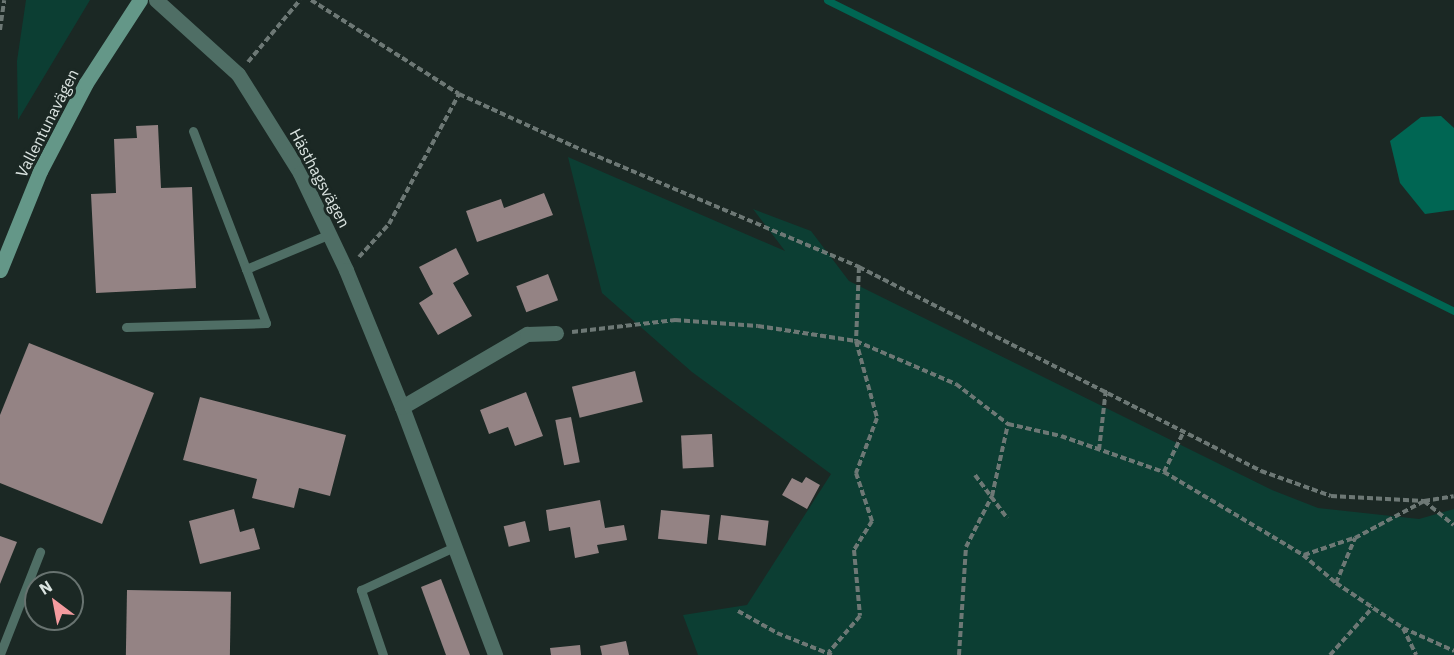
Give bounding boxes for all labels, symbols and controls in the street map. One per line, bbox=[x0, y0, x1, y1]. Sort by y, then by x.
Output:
street label: Vallentunavägen bbox=[11, 66, 83, 180]
street label: Hästhagsvägen bbox=[286, 125, 354, 231]
north arrow bbox=[24, 571, 84, 631]
text: N bbox=[35, 576, 56, 599]

